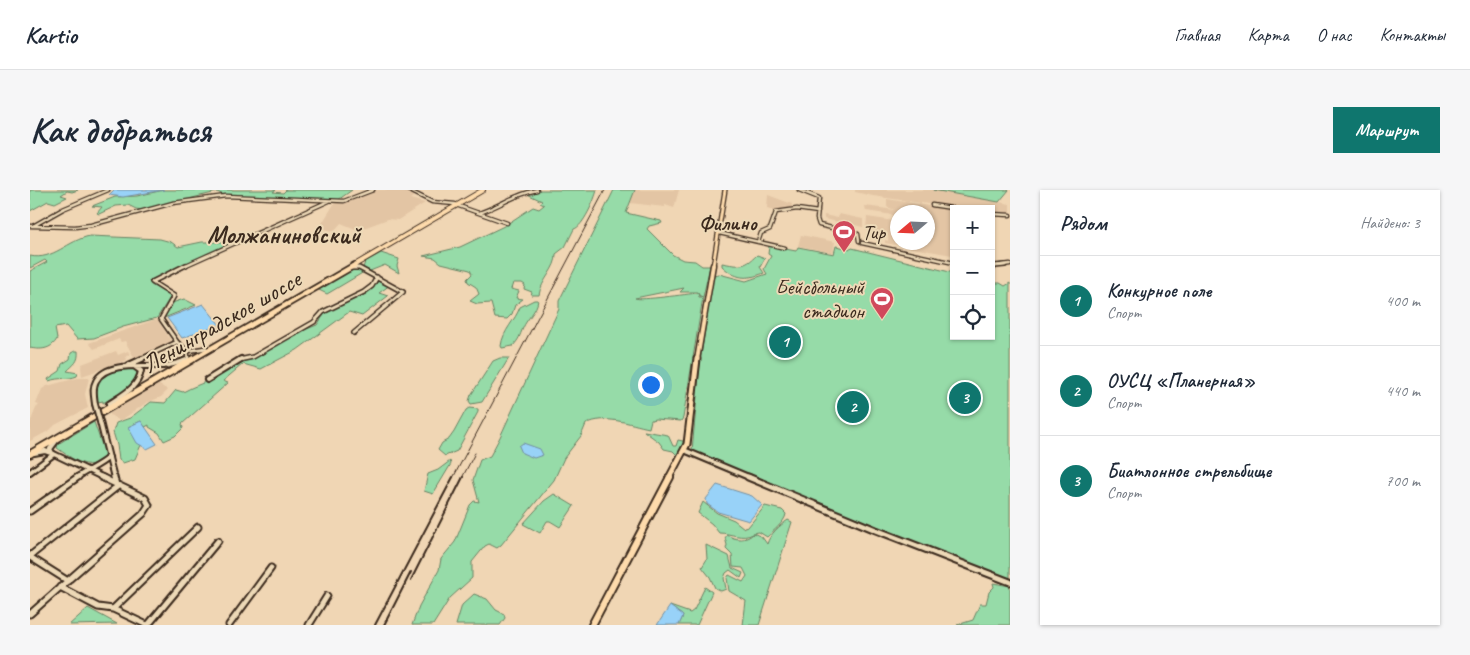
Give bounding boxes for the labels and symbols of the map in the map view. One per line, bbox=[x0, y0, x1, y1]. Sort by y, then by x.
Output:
north arrow bbox=[890, 205, 935, 250]
district label: Филино bbox=[699, 210, 759, 236]
district label: Молжаниновский bbox=[207, 219, 363, 251]
sports icon: Тир bbox=[831, 219, 857, 253]
place label: Тир bbox=[862, 219, 886, 245]
street label: Ленинградское шоссе bbox=[136, 262, 308, 380]
place label: Бейсбольный стадион bbox=[776, 274, 865, 324]
sports icon: Бейсбольный стадион bbox=[869, 286, 895, 320]
pin: 1 bbox=[769, 323, 801, 361]
your location bbox=[638, 372, 664, 398]
pin: 3 bbox=[949, 379, 981, 417]
pin: 2 bbox=[837, 388, 869, 426]

